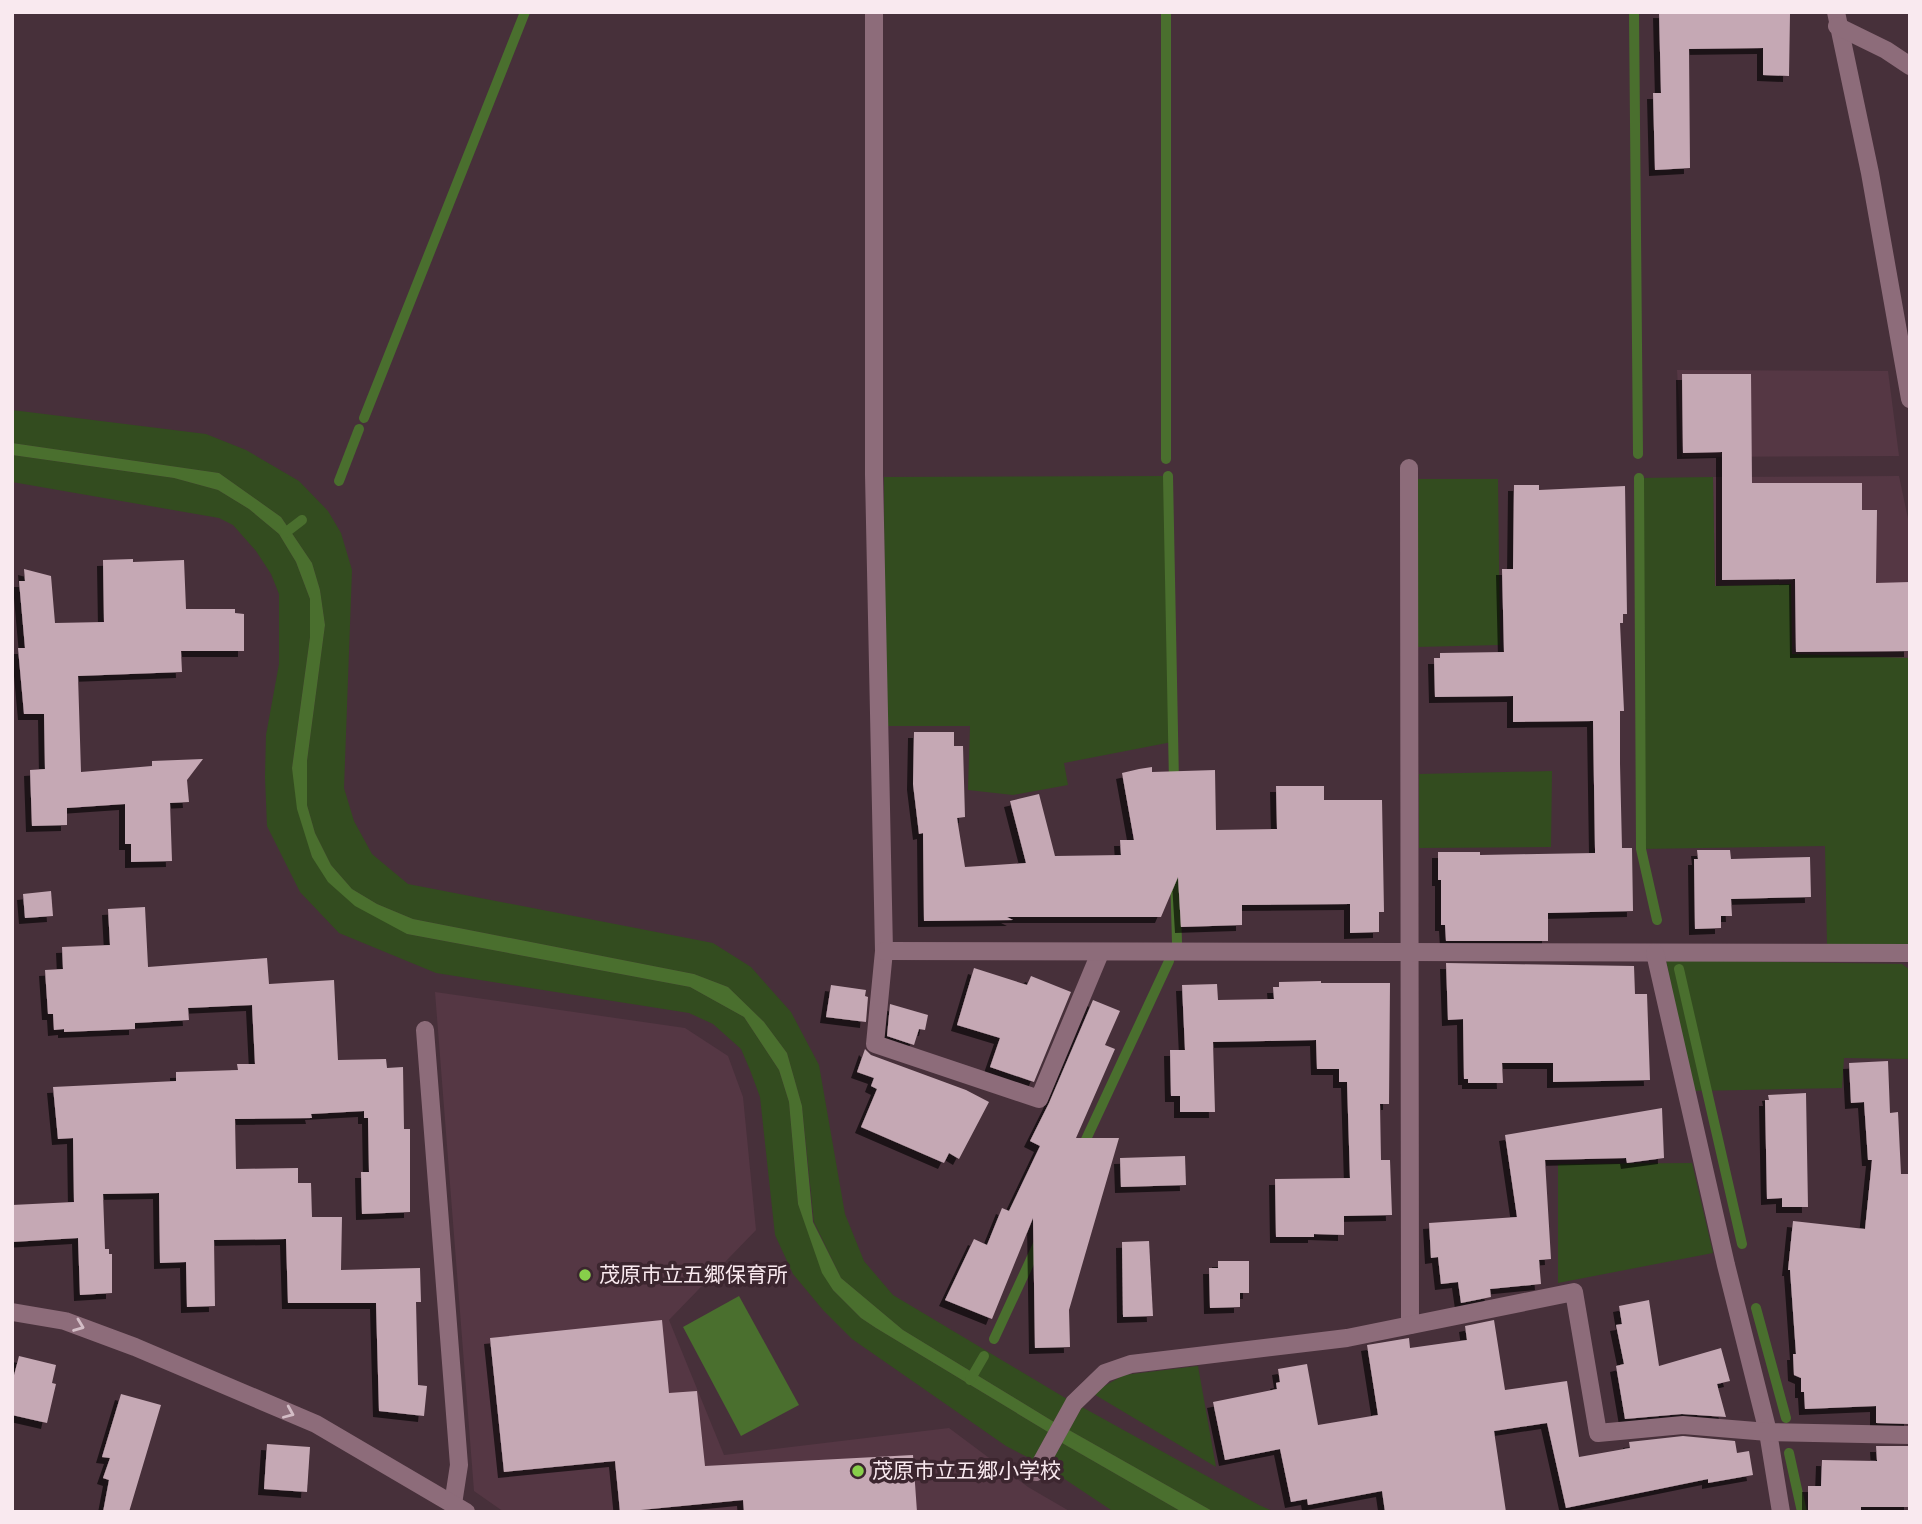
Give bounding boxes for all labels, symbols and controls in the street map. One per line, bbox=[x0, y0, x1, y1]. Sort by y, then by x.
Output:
place label: 茂原市立五郷保育所 bbox=[599, 1263, 788, 1288]
marker: 茂原市立五郷保育所 bbox=[577, 1267, 593, 1283]
one-way arrow bbox=[72, 1318, 84, 1332]
one-way arrow bbox=[282, 1405, 294, 1419]
place label: 茂原市立五郷小学校 bbox=[872, 1459, 1061, 1484]
marker: 茂原市立五郷小学校 bbox=[850, 1463, 866, 1479]

